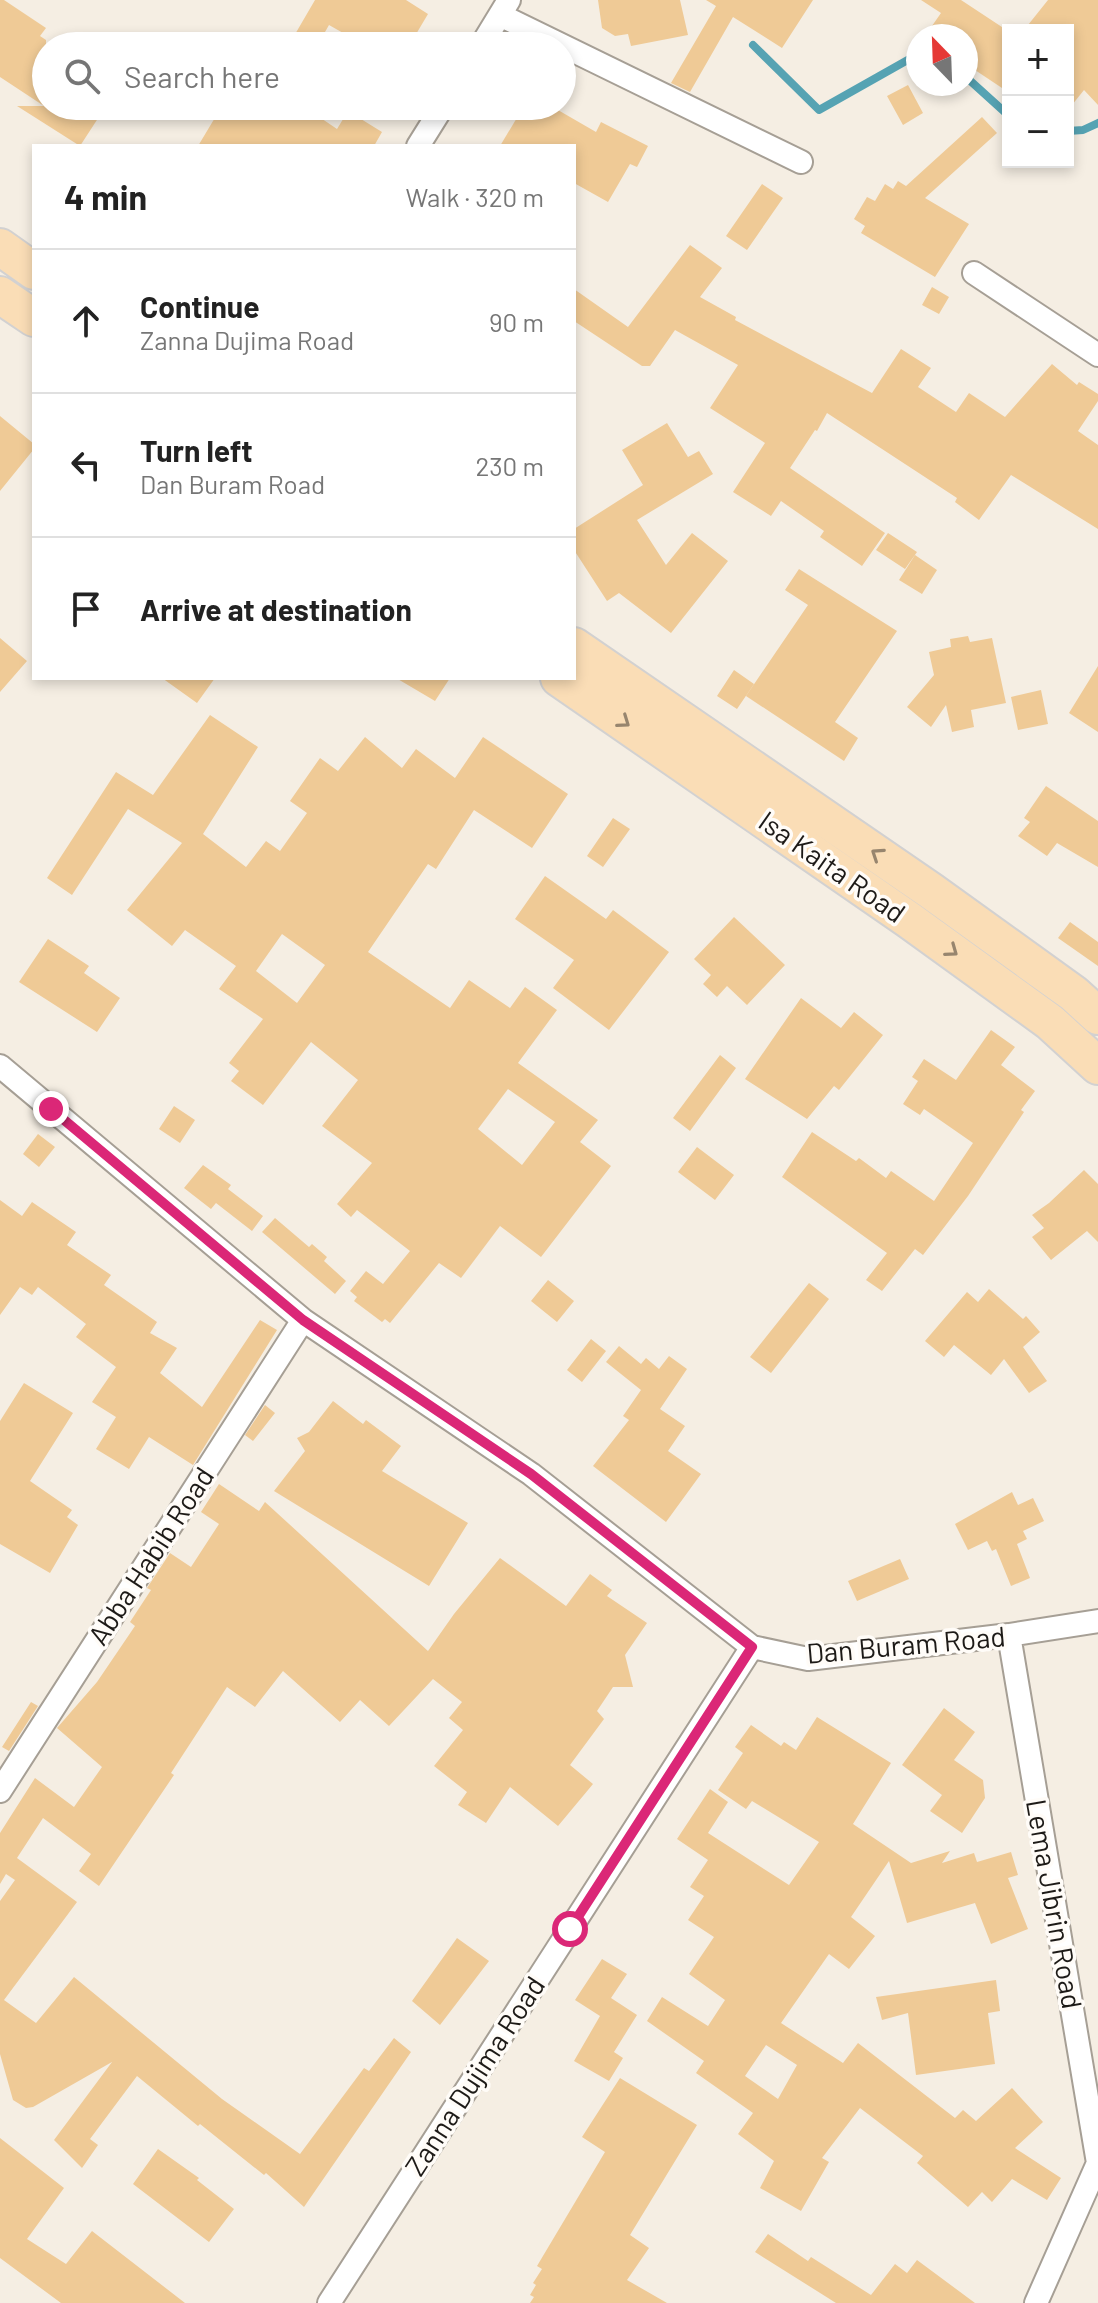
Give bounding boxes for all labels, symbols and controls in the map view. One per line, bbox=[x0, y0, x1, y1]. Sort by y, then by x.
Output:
north arrow bbox=[906, 24, 978, 96]
map controls bbox=[1002, 24, 1074, 168]
button: + bbox=[1002, 24, 1074, 96]
search box bbox=[32, 32, 576, 120]
icon: search bbox=[60, 54, 104, 98]
text: Search here bbox=[124, 58, 280, 94]
button: − bbox=[1002, 96, 1074, 168]
text: 4 min bbox=[64, 176, 147, 217]
text: Walk · 320 m bbox=[406, 181, 544, 212]
text: Continue bbox=[140, 288, 260, 324]
icon: ahead bbox=[64, 299, 108, 343]
text: 90 m bbox=[489, 306, 544, 337]
text: Zanna Dujima Road bbox=[140, 324, 354, 355]
text: Turn left bbox=[140, 432, 253, 468]
icon: left bbox=[64, 443, 108, 487]
text: 230 m bbox=[475, 450, 544, 481]
text: Dan Buram Road bbox=[140, 468, 325, 499]
icon: arrive bbox=[64, 587, 108, 631]
text: Arrive at destination bbox=[140, 591, 412, 627]
one-way arrow bbox=[615, 712, 629, 727]
street label: Isa Kaita Road bbox=[753, 803, 912, 929]
one-way arrow bbox=[872, 849, 886, 864]
one-way arrow bbox=[943, 941, 958, 956]
route end bbox=[33, 1091, 69, 1127]
street label: Abba Habib Road bbox=[80, 1460, 220, 1651]
street label: Dan Buram Road bbox=[805, 1618, 1007, 1670]
street label: Lema Jibrin Road bbox=[1020, 1796, 1090, 2011]
route start bbox=[552, 1911, 588, 1947]
street label: Zanna Dujima Road bbox=[397, 1969, 551, 2181]

